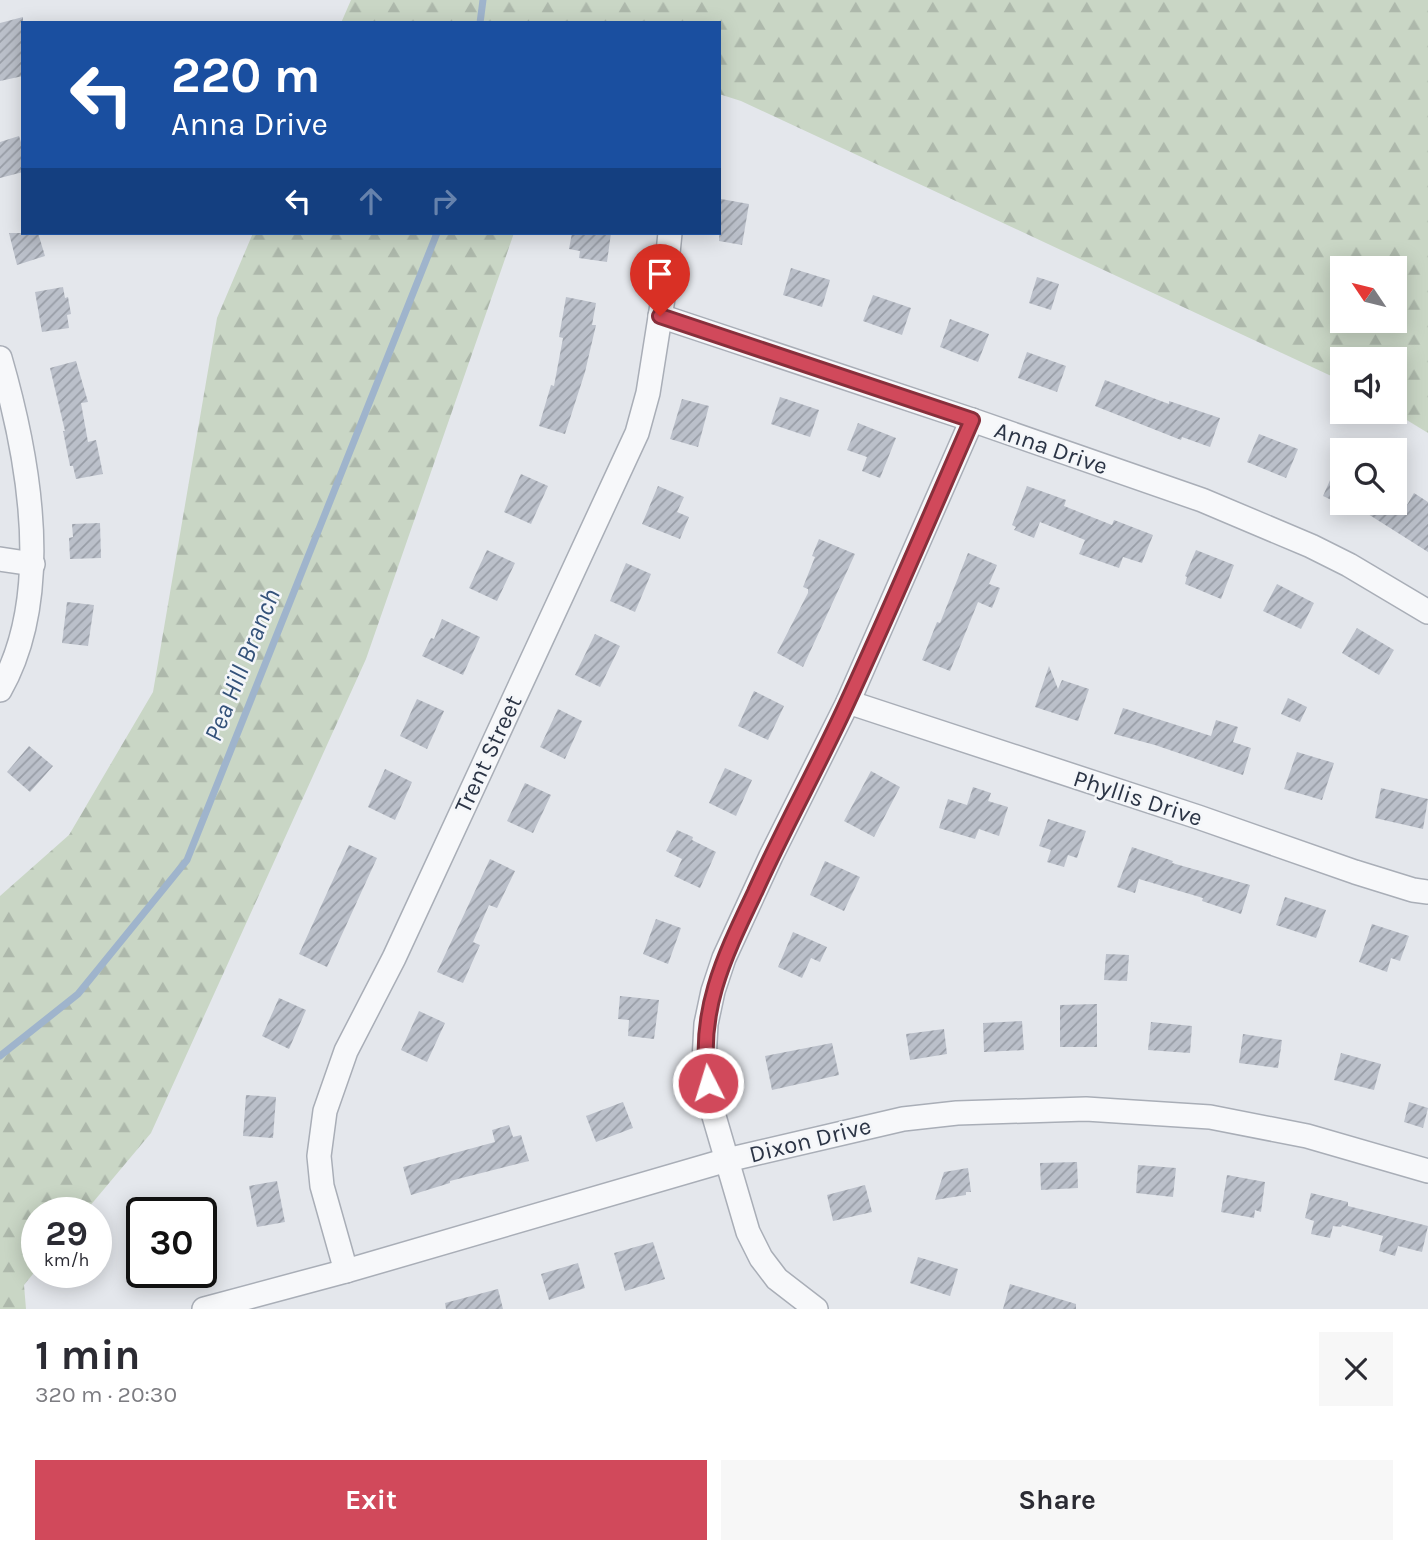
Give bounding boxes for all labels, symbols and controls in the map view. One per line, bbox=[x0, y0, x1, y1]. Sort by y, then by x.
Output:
text: 220 m bbox=[171, 47, 320, 104]
icon: left bbox=[56, 49, 147, 140]
text: Anna Drive bbox=[171, 106, 328, 143]
icon: left bbox=[279, 182, 317, 220]
icon: ahead bbox=[352, 182, 390, 220]
icon: right bbox=[425, 182, 463, 220]
pin bbox=[630, 244, 690, 316]
icon: arrive bbox=[641, 255, 679, 293]
north arrow bbox=[1330, 256, 1407, 332]
map controls bbox=[1330, 256, 1407, 515]
button: sound bbox=[1330, 347, 1407, 424]
street label: Anna Drive bbox=[991, 416, 1111, 480]
button: search bbox=[1330, 438, 1407, 515]
water label: Pea Hill Branch bbox=[197, 584, 287, 746]
street label: Trent Street bbox=[449, 691, 527, 817]
street label: Phyllis Drive bbox=[1070, 764, 1206, 832]
position arrow bbox=[671, 1046, 745, 1120]
street label: Dixon Drive bbox=[746, 1111, 874, 1169]
speed limit sign: 30 bbox=[126, 1197, 217, 1288]
text: 29 bbox=[45, 1213, 88, 1254]
text: km/h bbox=[44, 1249, 89, 1271]
text: 1 min bbox=[35, 1330, 140, 1380]
button: close bbox=[1319, 1332, 1393, 1406]
text: 320 m · 20:30 bbox=[35, 1381, 177, 1408]
button: Exit bbox=[35, 1460, 707, 1540]
button: Share bbox=[721, 1460, 1393, 1540]

